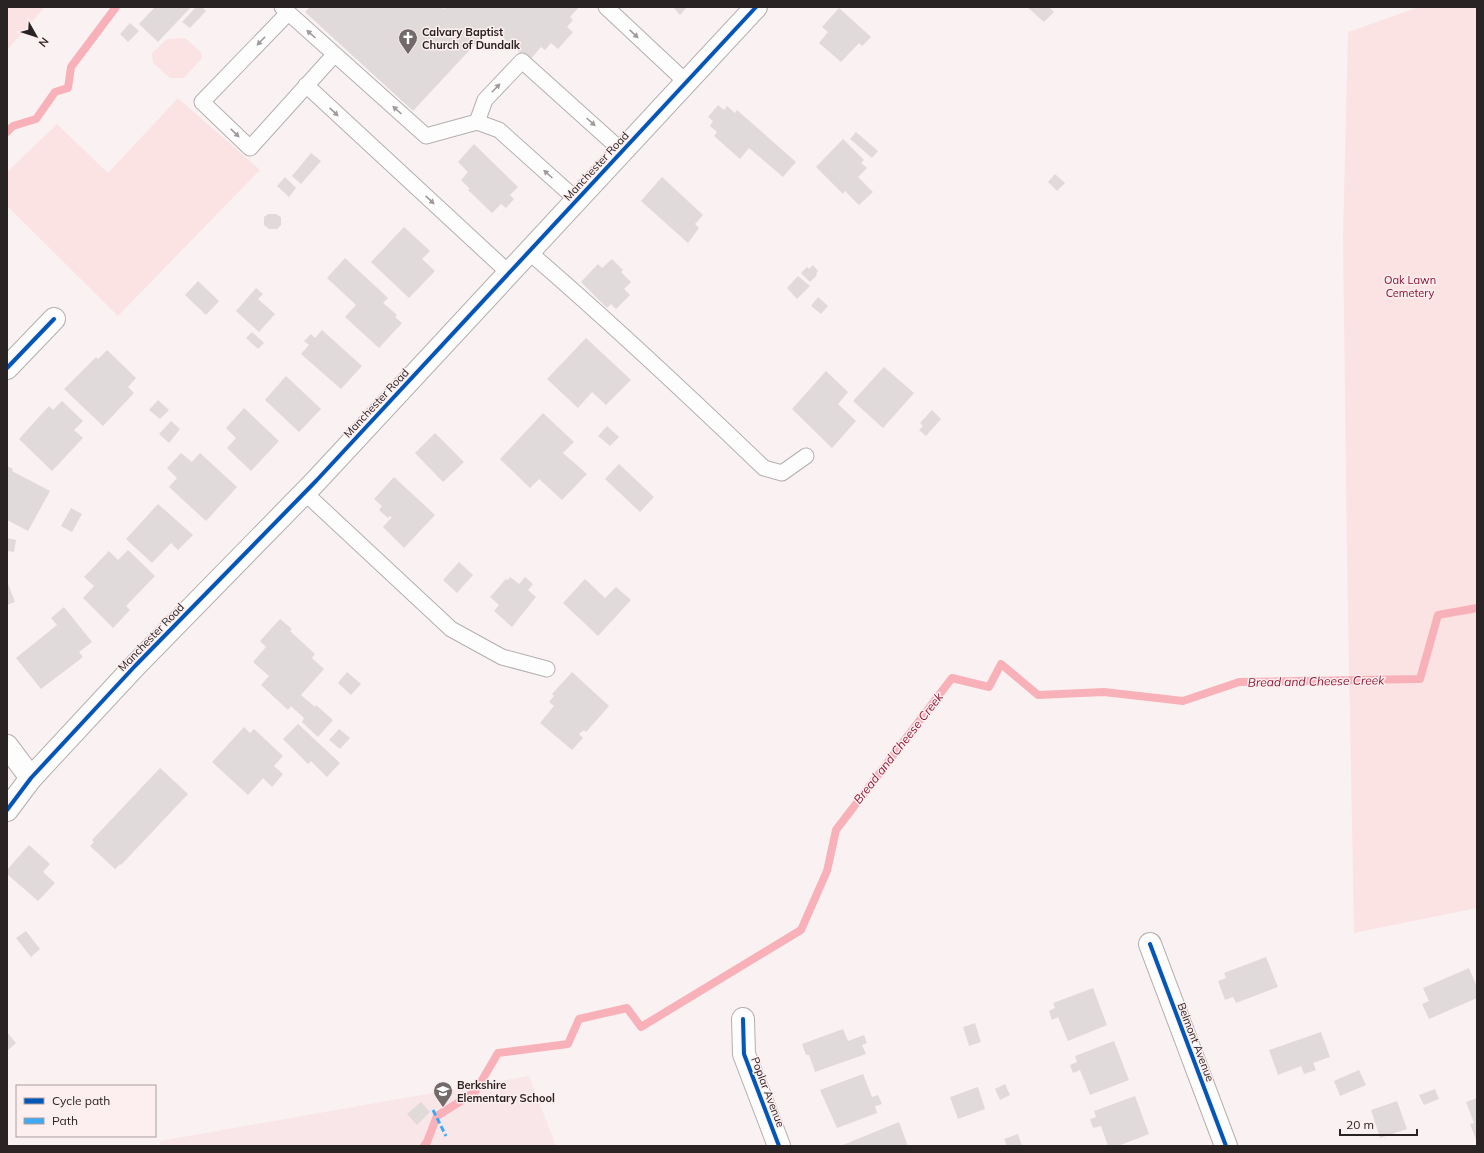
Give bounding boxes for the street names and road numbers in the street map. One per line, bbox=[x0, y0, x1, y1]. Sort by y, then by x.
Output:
street label: Manchester Road bbox=[560, 129, 632, 203]
street label: Manchester Road bbox=[340, 366, 412, 440]
street label: Manchester Road bbox=[115, 600, 187, 674]
street label: Belmont Avenue bbox=[1175, 1001, 1218, 1083]
street label: Poplar Avenue bbox=[748, 1055, 788, 1129]

